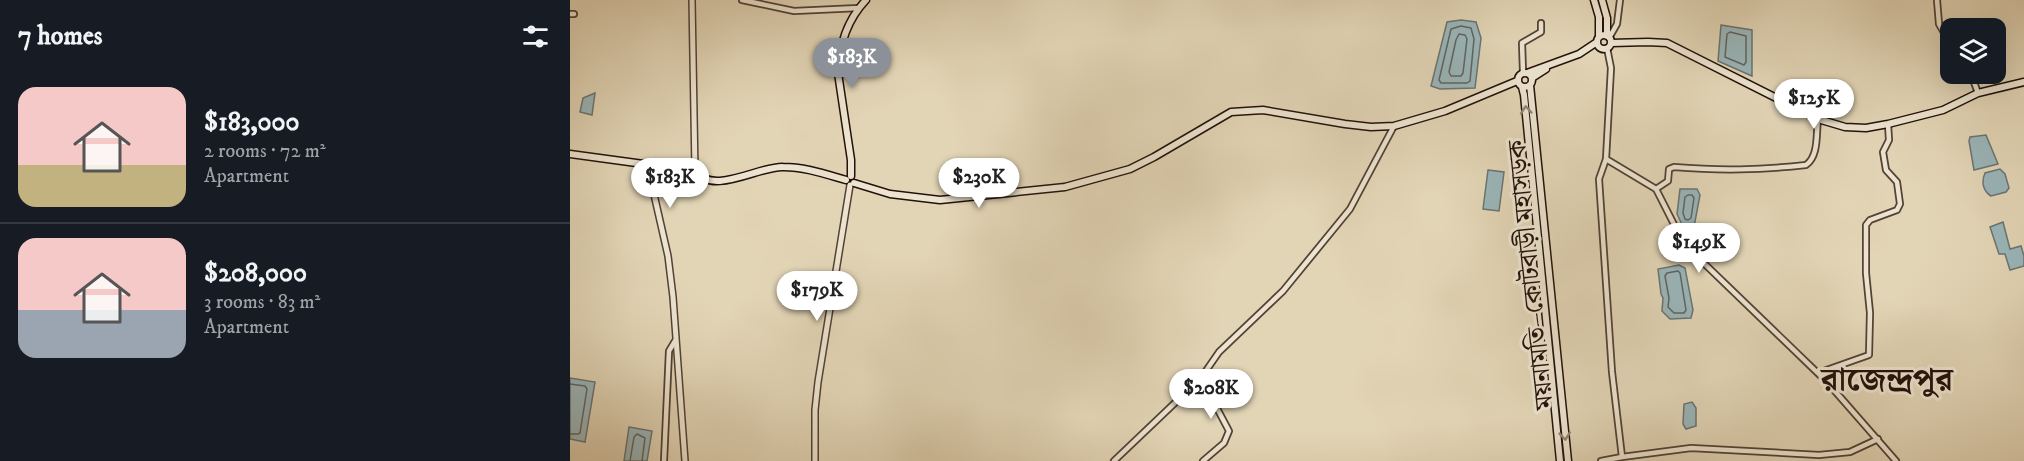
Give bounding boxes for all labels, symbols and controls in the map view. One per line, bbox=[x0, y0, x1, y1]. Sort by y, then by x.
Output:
map controls bbox=[1940, 18, 2006, 84]
button: layers bbox=[1940, 18, 2006, 84]
text: 7 homes bbox=[18, 20, 102, 53]
icon: filters bbox=[519, 20, 552, 53]
pin: $183K bbox=[810, 38, 894, 89]
text: $183K bbox=[827, 45, 877, 70]
pin: $125K bbox=[1772, 79, 1856, 130]
text: $125K bbox=[1788, 86, 1840, 111]
text: $183,000 bbox=[204, 106, 299, 139]
one-way arrow bbox=[1520, 106, 1533, 115]
icon: home bbox=[66, 111, 138, 183]
street label: ময়নামতি–কোটবাড়ী মহাসড়ক bbox=[1501, 137, 1562, 412]
text: 2 rooms · 72 m² bbox=[204, 139, 326, 164]
pin: $183K bbox=[628, 158, 712, 209]
pin: $230K bbox=[937, 158, 1021, 209]
text: Apartment bbox=[204, 164, 289, 189]
text: $183K bbox=[645, 165, 695, 190]
text: $230K bbox=[952, 165, 1006, 190]
pin: $149K bbox=[1657, 223, 1741, 274]
text: $149K bbox=[1672, 230, 1726, 255]
text: $208,000 bbox=[204, 257, 307, 290]
icon: home bbox=[66, 262, 138, 334]
pin: $179K bbox=[775, 271, 859, 322]
text: $179K bbox=[791, 278, 843, 303]
text: 3 rooms · 83 m² bbox=[204, 290, 320, 315]
text: Apartment bbox=[204, 315, 289, 340]
district label: রাজেন্দ্রপুর bbox=[1819, 361, 1955, 401]
pin: $208K bbox=[1169, 369, 1253, 420]
text: $208K bbox=[1183, 376, 1239, 401]
one-way arrow bbox=[1558, 431, 1571, 441]

